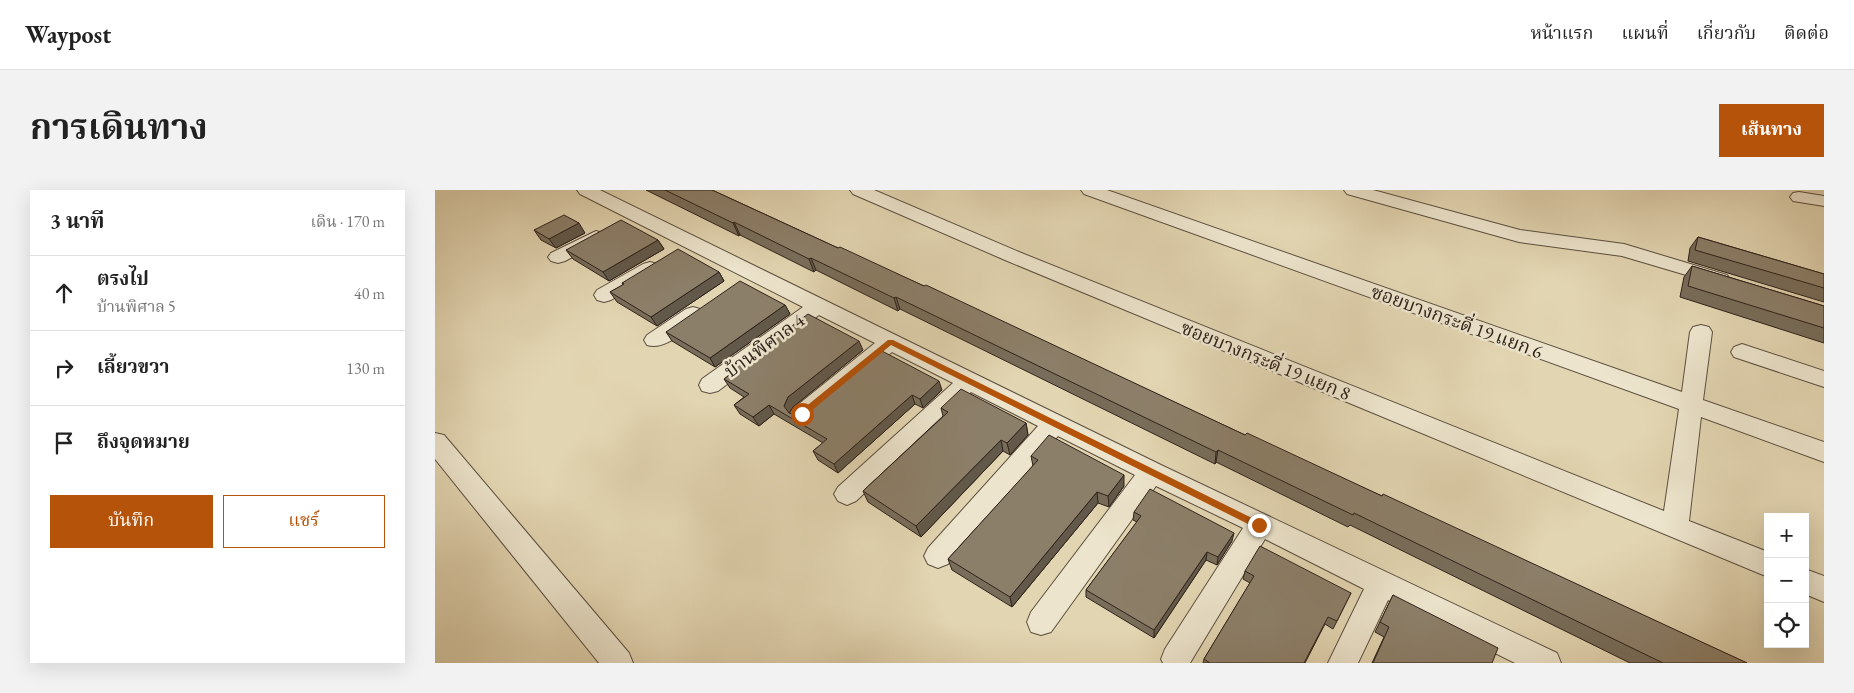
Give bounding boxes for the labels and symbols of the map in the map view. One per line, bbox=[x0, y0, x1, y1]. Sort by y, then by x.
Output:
street label: ซอยบางกระดี่ 19 แยก 6 bbox=[1368, 277, 1547, 364]
street label: บ้านพิศาล 4 bbox=[719, 307, 810, 383]
street label: ซอยบางกระดี่ 19 แยก 8 bbox=[1177, 313, 1355, 406]
route start bbox=[791, 403, 814, 426]
route end bbox=[1248, 514, 1271, 537]

